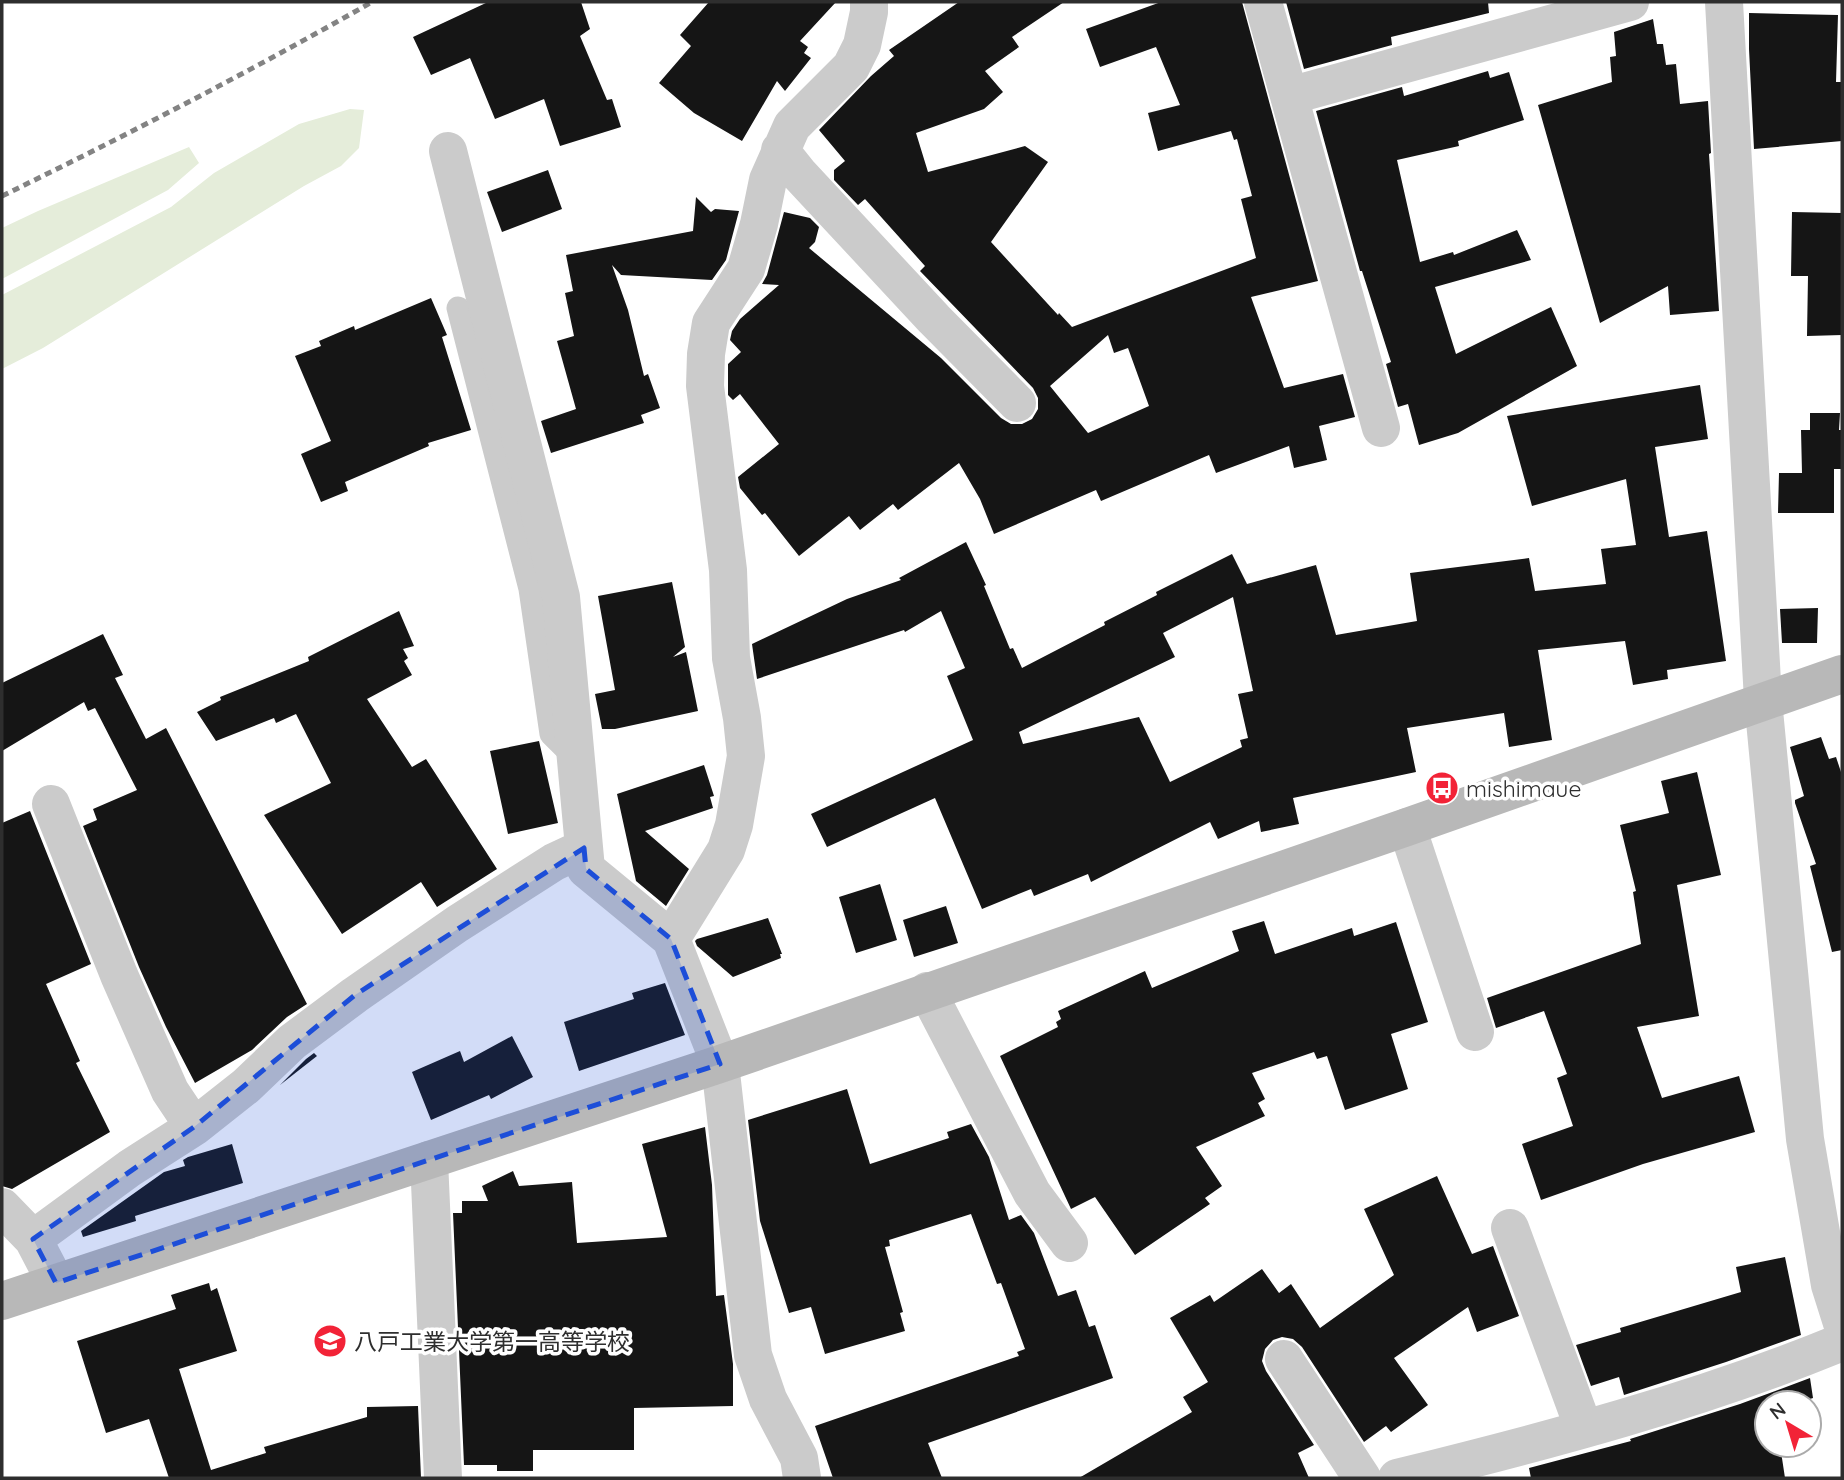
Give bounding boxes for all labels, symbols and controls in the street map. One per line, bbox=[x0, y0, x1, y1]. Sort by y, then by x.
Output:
bus stop icon: mishimaue bbox=[1423, 769, 1461, 807]
place label: mishimaue bbox=[1466, 774, 1581, 803]
school or university icon: 八戸工業大学第一高等学校 bbox=[311, 1322, 349, 1360]
place label: 八戸工業大学第一高等学校 bbox=[354, 1327, 630, 1356]
north arrow bbox=[1753, 1389, 1823, 1459]
text: N bbox=[1765, 1397, 1790, 1424]

